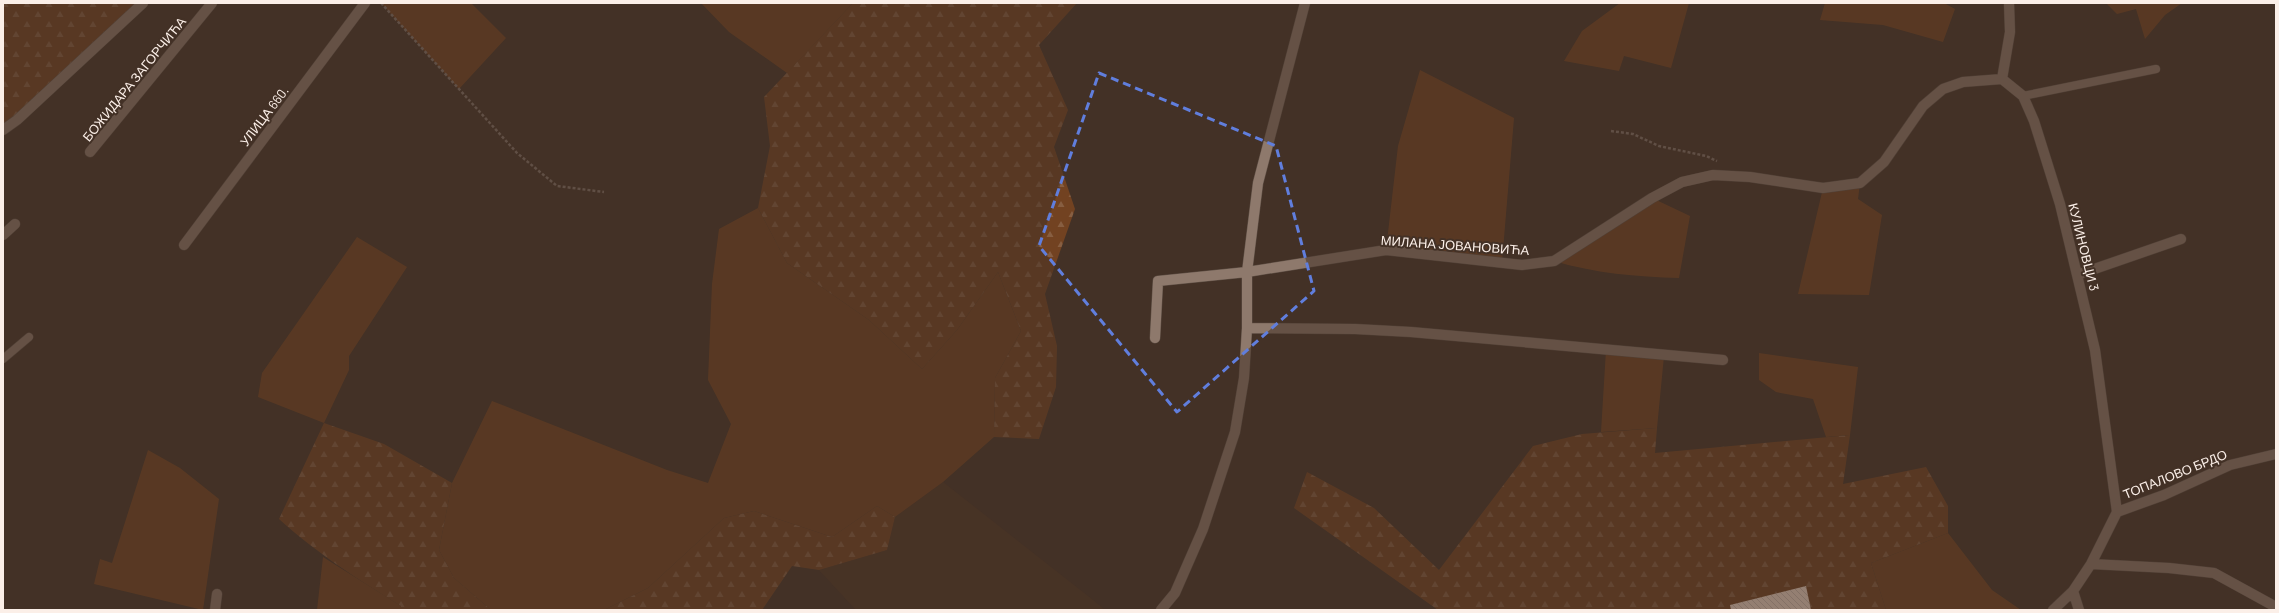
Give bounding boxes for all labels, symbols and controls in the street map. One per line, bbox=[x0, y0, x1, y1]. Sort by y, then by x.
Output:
street label: БОЖИДАРА ЗАГОРЧИЋА bbox=[79, 13, 189, 144]
street label: УЛИЦА 660. bbox=[236, 83, 292, 149]
street label: КУЛИНОВЦИ 3 bbox=[2065, 201, 2103, 293]
street label: МИЛАНА ЈОВАНОВИЋА bbox=[1380, 232, 1530, 258]
street label: ТОПАЛОВО БРДО bbox=[2121, 446, 2229, 502]

